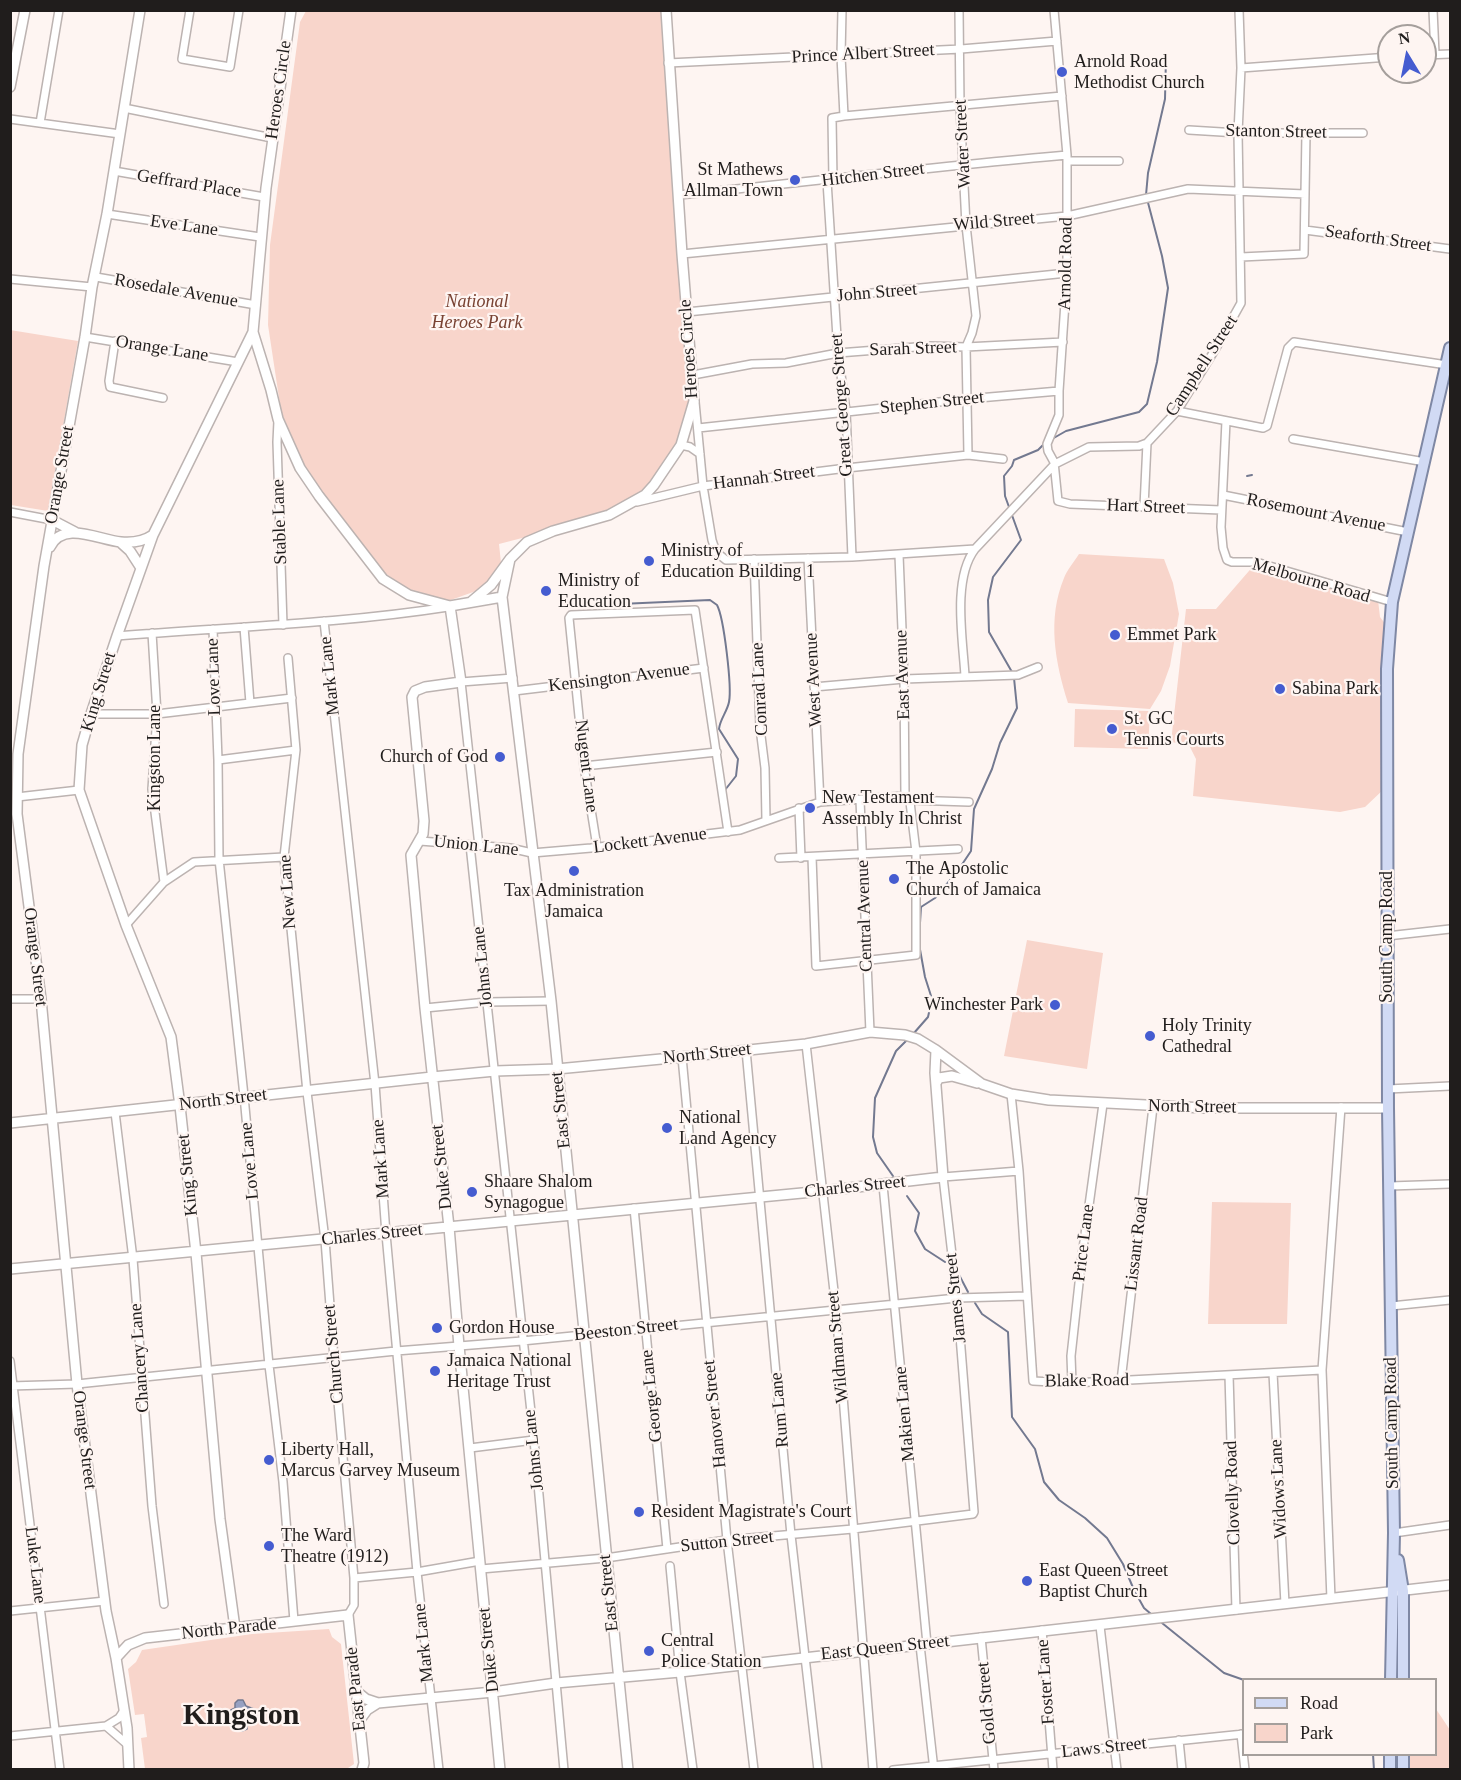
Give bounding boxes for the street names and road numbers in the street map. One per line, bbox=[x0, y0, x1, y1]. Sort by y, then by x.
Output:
street label: Heroes Circle bbox=[261, 39, 297, 141]
street label: Prince Albert Street bbox=[791, 39, 935, 69]
street label: Water Street bbox=[950, 99, 976, 189]
street label: Stanton Street bbox=[1225, 120, 1327, 144]
street label: Hitchen Street bbox=[820, 158, 926, 192]
street label: Geffrard Place bbox=[135, 165, 243, 203]
street label: Wild Street bbox=[952, 208, 1036, 236]
street label: Eve Lane bbox=[149, 211, 219, 241]
street label: Arnold Road bbox=[1054, 217, 1078, 311]
street label: Seaforth Street bbox=[1323, 221, 1433, 257]
street label: Rosedale Avenue bbox=[113, 270, 239, 312]
street label: John Street bbox=[836, 279, 918, 307]
street label: Heroes Circle bbox=[675, 299, 703, 399]
street label: Campbell Street bbox=[1161, 311, 1243, 421]
street label: Orange Lane bbox=[114, 331, 210, 367]
street label: Great George Street bbox=[826, 333, 858, 477]
street label: Sarah Street bbox=[869, 337, 957, 361]
street label: Stephen Street bbox=[879, 387, 985, 419]
street label: Orange Street bbox=[41, 424, 79, 526]
street label: Hannah Street bbox=[712, 461, 816, 495]
street label: Stable Lane bbox=[268, 479, 292, 565]
street label: Rosemount Avenue bbox=[1245, 489, 1387, 537]
street label: Hart Street bbox=[1106, 495, 1186, 519]
street label: Melbourne Road bbox=[1250, 554, 1372, 608]
street label: East Avenue bbox=[891, 630, 915, 720]
street label: West Avenue bbox=[801, 632, 827, 728]
street label: Mark Lane bbox=[315, 635, 345, 717]
street label: Love Lane bbox=[202, 638, 226, 716]
street label: Conrad Lane bbox=[747, 642, 773, 736]
street label: King Street bbox=[77, 649, 121, 735]
street label: Kensington Avenue bbox=[547, 659, 691, 697]
street label: Kingston Lane bbox=[144, 705, 166, 811]
street label: Nugent Lane bbox=[570, 718, 602, 814]
street label: Lockett Avenue bbox=[592, 823, 708, 859]
street label: Union Lane bbox=[432, 831, 520, 861]
street label: New Lane bbox=[275, 854, 301, 930]
street label: Central Avenue bbox=[852, 860, 878, 972]
street label: South Camp Road bbox=[1376, 871, 1398, 1003]
street label: Orange Street bbox=[18, 906, 52, 1008]
street label: Johns Lane bbox=[468, 925, 498, 1009]
street label: North Street bbox=[662, 1039, 752, 1069]
street label: East Street bbox=[546, 1070, 576, 1150]
street label: North Street bbox=[178, 1084, 268, 1116]
street label: North Street bbox=[1148, 1095, 1236, 1119]
street label: Mark Lane bbox=[367, 1119, 395, 1199]
street label: Love Lane bbox=[236, 1121, 264, 1201]
street label: Duke Street bbox=[427, 1123, 457, 1211]
street label: King Street bbox=[173, 1133, 203, 1217]
street label: Charles Street bbox=[803, 1171, 907, 1203]
street label: Lissant Road bbox=[1121, 1196, 1153, 1292]
street label: Price Lane bbox=[1069, 1203, 1099, 1283]
street label: Charles Street bbox=[320, 1219, 424, 1251]
street label: James Street bbox=[941, 1252, 971, 1344]
street label: Wildman Street bbox=[822, 1290, 854, 1404]
street label: Chancery Lane bbox=[125, 1303, 155, 1413]
street label: Church Street bbox=[319, 1304, 349, 1404]
street label: Beeston Street bbox=[573, 1314, 679, 1346]
street label: George Lane bbox=[636, 1349, 668, 1443]
street label: South Camp Road bbox=[1380, 1357, 1404, 1489]
street label: Hanover Street bbox=[699, 1359, 731, 1469]
street label: Makien Lane bbox=[890, 1366, 920, 1462]
street label: Blake Road bbox=[1045, 1369, 1129, 1393]
street label: Rum Lane bbox=[766, 1371, 794, 1449]
street label: Orange Street bbox=[67, 1389, 101, 1491]
street label: Johns Lane bbox=[519, 1408, 549, 1492]
street label: Widows Lane bbox=[1266, 1439, 1292, 1539]
street label: Clovelly Road bbox=[1220, 1440, 1246, 1546]
street label: Luke Lane bbox=[20, 1525, 50, 1605]
street label: Sutton Street bbox=[679, 1526, 775, 1558]
street label: East Street bbox=[594, 1553, 624, 1633]
street label: Mark Lane bbox=[409, 1602, 439, 1684]
street label: Duke Street bbox=[474, 1606, 504, 1694]
street label: North Parade bbox=[180, 1613, 278, 1645]
street label: East Queen Street bbox=[820, 1631, 950, 1665]
street label: Foster Lane bbox=[1032, 1639, 1060, 1725]
street label: East Parade bbox=[341, 1646, 371, 1732]
street label: Gold Street bbox=[973, 1661, 1001, 1745]
street label: Laws Street bbox=[1060, 1733, 1148, 1763]

